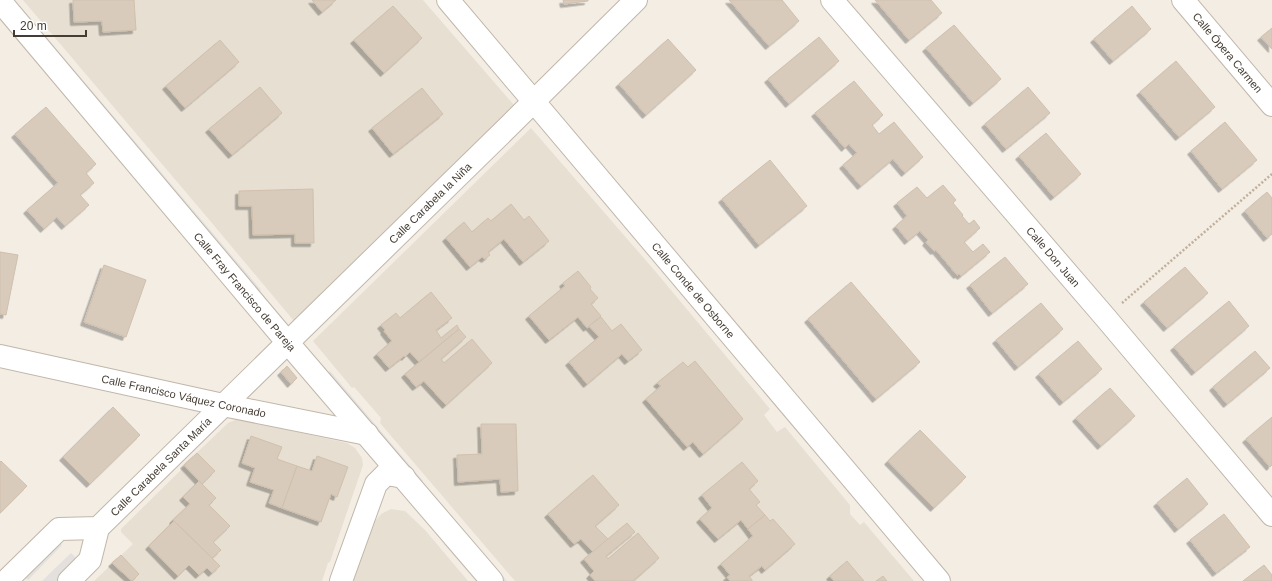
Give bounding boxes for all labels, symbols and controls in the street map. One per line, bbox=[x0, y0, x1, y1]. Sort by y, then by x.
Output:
street label: Calle Ópera Carmen bbox=[1190, 10, 1265, 95]
scale bar bbox=[14, 12, 86, 38]
text: 20 m bbox=[20, 19, 47, 33]
street label: Calle Carabela la Niña bbox=[387, 160, 474, 246]
street label: Calle Don Juan bbox=[1024, 224, 1082, 289]
street label: Calle Fray Francisco de Pareja bbox=[191, 230, 299, 354]
street label: Calle Conde de Osborne bbox=[650, 240, 737, 340]
street label: Calle Francisco Váquez Coronado bbox=[100, 372, 267, 419]
street label: Calle Carabela Santa María bbox=[108, 414, 214, 518]

